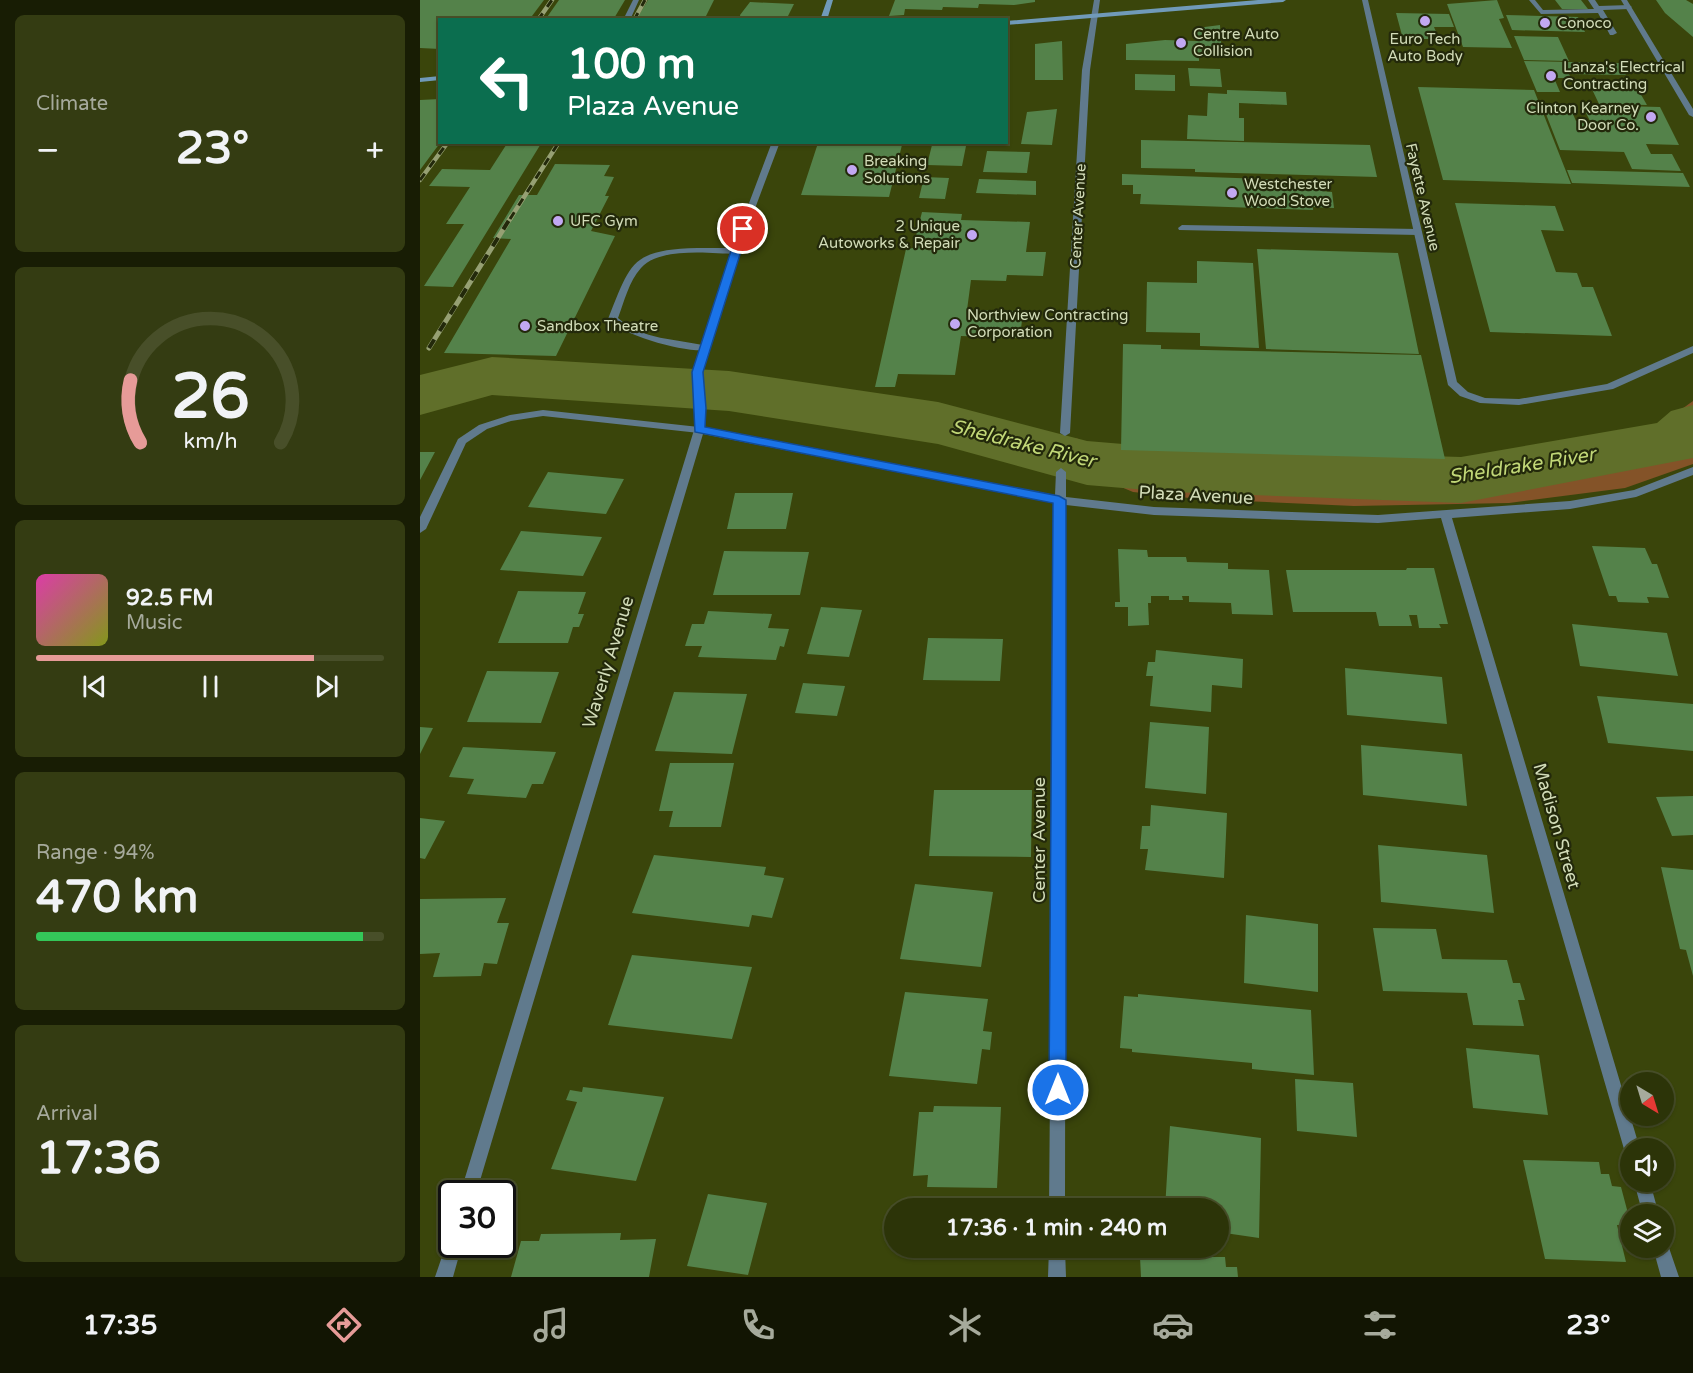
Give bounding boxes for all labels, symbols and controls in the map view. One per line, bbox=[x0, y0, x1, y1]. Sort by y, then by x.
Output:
marker: Euro Tech Auto Body bbox=[1418, 14, 1432, 28]
place label: Conoco bbox=[1557, 14, 1612, 32]
marker: Conoco bbox=[1538, 16, 1552, 30]
place label: Centre Auto Collision bbox=[1193, 25, 1279, 60]
place label: Euro Tech Auto Body bbox=[1387, 30, 1463, 65]
marker: Centre Auto Collision bbox=[1174, 36, 1188, 50]
text: 100 m bbox=[567, 39, 696, 90]
icon: left bbox=[468, 42, 546, 120]
place label: Lanza's Electrical Contracting bbox=[1563, 58, 1685, 93]
marker: Lanza's Electrical Contracting bbox=[1544, 69, 1558, 83]
text: Plaza Avenue bbox=[567, 90, 739, 123]
text: Climate bbox=[36, 92, 108, 116]
place label: Clinton Kearney Door Co. bbox=[1526, 99, 1639, 134]
marker: Clinton Kearney Door Co. bbox=[1644, 110, 1658, 124]
text: 23° bbox=[176, 122, 249, 176]
text: − bbox=[36, 131, 60, 170]
text: + bbox=[365, 131, 384, 170]
street label: Fayette Avenue bbox=[1402, 141, 1444, 253]
place label: Breaking Solutions bbox=[864, 152, 930, 187]
marker: Breaking Solutions bbox=[845, 163, 859, 177]
street label: Center Avenue bbox=[1066, 163, 1090, 269]
place label: Westchester Wood Stove bbox=[1244, 175, 1333, 210]
marker: Westchester Wood Stove bbox=[1225, 186, 1239, 200]
pin bbox=[717, 203, 768, 254]
place label: UFC Gym bbox=[570, 212, 638, 230]
icon: arrive bbox=[726, 212, 759, 245]
marker: UFC Gym bbox=[551, 214, 565, 228]
place label: 2 Unique Autoworks & Repair bbox=[818, 217, 960, 252]
marker: 2 Unique Autoworks & Repair bbox=[965, 228, 979, 242]
place label: Northview Contracting Corporation bbox=[967, 306, 1129, 341]
place label: Sandbox Theatre bbox=[537, 317, 658, 335]
marker: Northview Contracting Corporation bbox=[948, 317, 962, 331]
marker: Sandbox Theatre bbox=[518, 319, 532, 333]
text: 26 bbox=[171, 360, 249, 435]
water label: Sheldrake River bbox=[948, 414, 1100, 474]
text: km/h bbox=[183, 429, 237, 455]
water label: Sheldrake River bbox=[1447, 442, 1599, 489]
street label: Plaza Avenue bbox=[1138, 481, 1254, 509]
text: 92.5 FM bbox=[126, 585, 214, 611]
street label: Waverly Avenue bbox=[577, 593, 639, 731]
text: Music bbox=[126, 611, 182, 635]
icon: previous bbox=[78, 670, 111, 703]
icon: pause bbox=[194, 670, 227, 703]
icon: next bbox=[310, 670, 343, 703]
street label: Madison Street bbox=[1529, 760, 1586, 892]
street label: Center Avenue bbox=[1028, 777, 1050, 903]
text: Range · 94% bbox=[36, 841, 155, 865]
text: 470 km bbox=[36, 871, 198, 925]
position arrow bbox=[1026, 1058, 1090, 1122]
north arrow bbox=[1620, 1072, 1674, 1126]
map controls bbox=[1620, 1072, 1674, 1258]
text: Arrival bbox=[36, 1102, 98, 1126]
text: 17:36 bbox=[36, 1132, 161, 1186]
button: sound bbox=[1620, 1138, 1674, 1192]
speed limit sign: 30 bbox=[438, 1180, 516, 1258]
button: layers bbox=[1620, 1204, 1674, 1258]
text: 17:36 · 1 min · 240 m bbox=[946, 1215, 1167, 1241]
icon: directions bbox=[323, 1304, 365, 1346]
icon: music bbox=[530, 1304, 572, 1346]
icon: phone bbox=[737, 1304, 779, 1346]
icon: climate bbox=[944, 1304, 986, 1346]
icon: car bbox=[1152, 1304, 1194, 1346]
icon: filters bbox=[1359, 1304, 1401, 1346]
text: 17:35 bbox=[83, 1309, 157, 1342]
text: 23° bbox=[1566, 1309, 1610, 1342]

